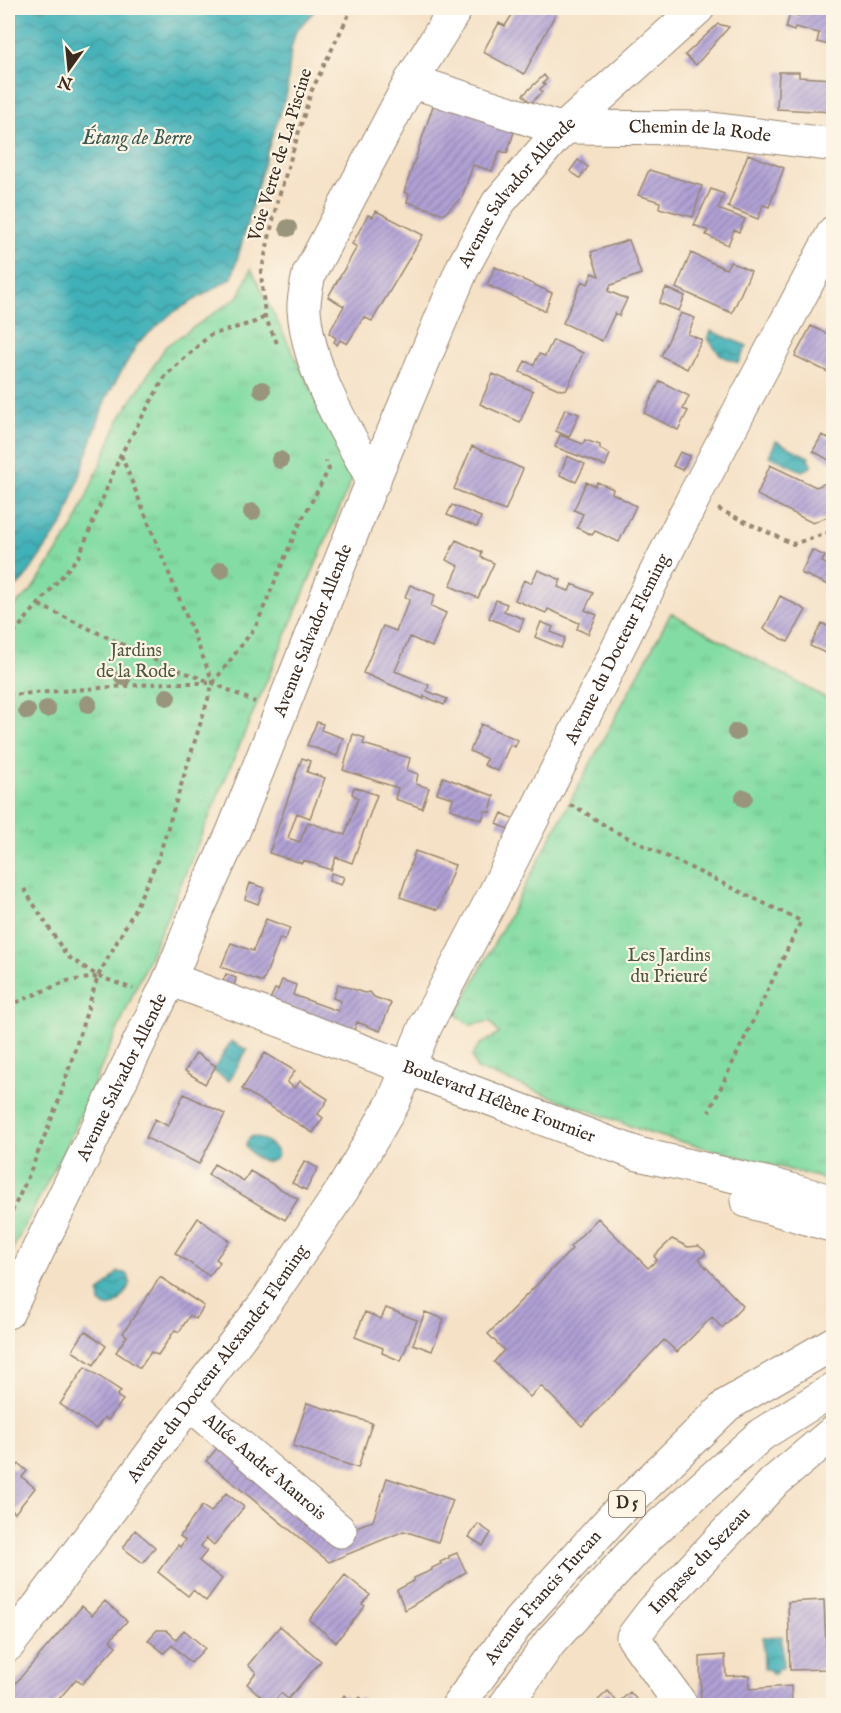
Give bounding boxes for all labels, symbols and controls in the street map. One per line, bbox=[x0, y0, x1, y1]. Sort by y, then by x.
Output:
north arrow bbox=[39, 39, 99, 99]
street label: Voie Verte de La Piscine bbox=[243, 66, 318, 245]
text: N bbox=[56, 70, 76, 93]
street label: Avenue Salvador Allende bbox=[453, 112, 581, 273]
street label: Chemin de la Rode bbox=[629, 116, 772, 148]
water label: Étang de Berre bbox=[81, 124, 192, 152]
street label: Avenue Salvador Allende bbox=[268, 541, 358, 721]
street label: Avenue du Docteur Fleming bbox=[559, 550, 675, 749]
park label: Jardins de la Rode bbox=[96, 640, 176, 684]
park label: Les Jardins du Prieuré bbox=[627, 945, 711, 989]
street label: Avenue Salvador Allende bbox=[71, 990, 173, 1166]
street label: Boulevard Hélène Fournier bbox=[399, 1055, 599, 1149]
street label: Avenue du Docteur Alexander Fleming bbox=[122, 1240, 314, 1488]
street label: Allée André Maurois bbox=[198, 1408, 331, 1526]
road number: D 5 bbox=[609, 1491, 645, 1517]
street label: Impasse du Sezeau bbox=[644, 1503, 756, 1619]
street label: Avenue Francis Turcan bbox=[479, 1525, 607, 1670]

